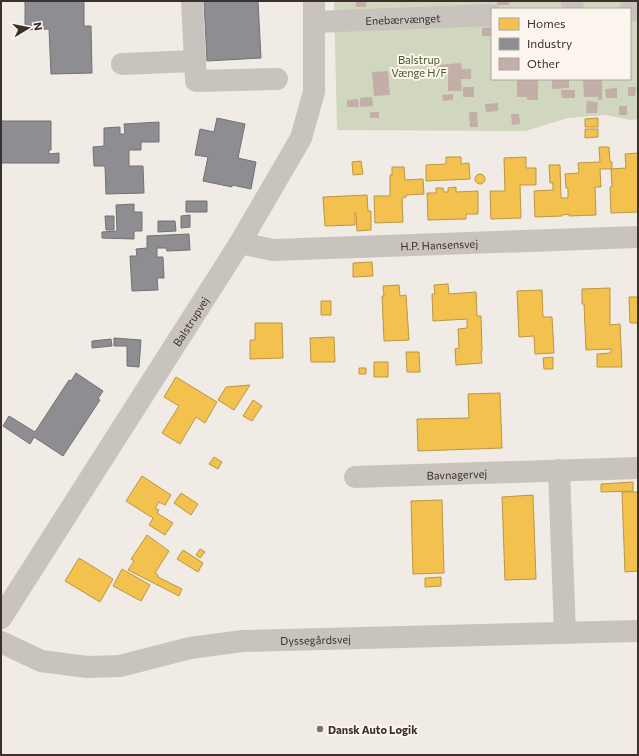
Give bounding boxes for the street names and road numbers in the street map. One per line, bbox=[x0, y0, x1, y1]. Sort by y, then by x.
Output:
street label: Enebærvænget bbox=[365, 11, 441, 26]
street label: H.P. Hansensvej bbox=[400, 236, 478, 252]
street label: Balstrupvej bbox=[170, 294, 211, 348]
street label: Bavnagervej bbox=[426, 466, 488, 481]
street label: Dyssegårdsvej bbox=[280, 632, 351, 647]

